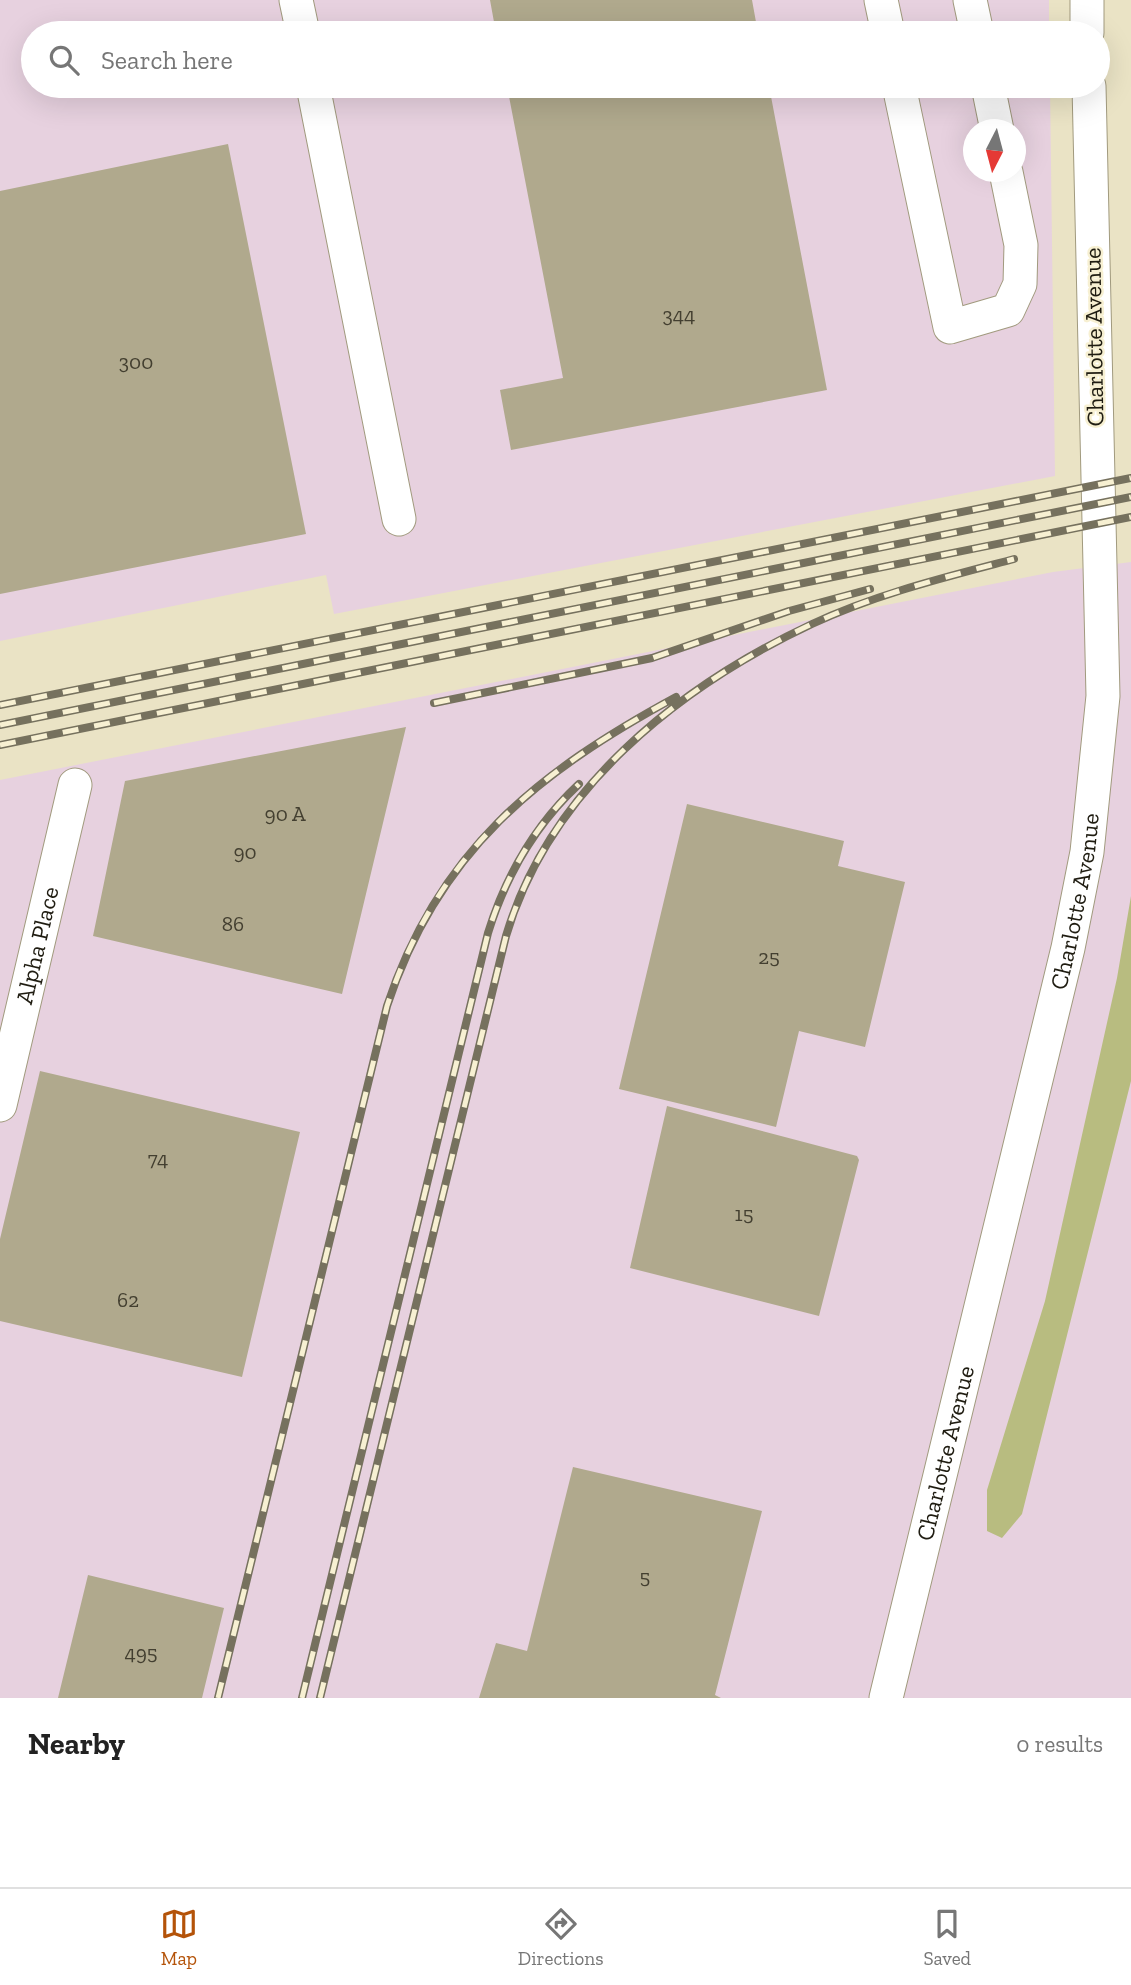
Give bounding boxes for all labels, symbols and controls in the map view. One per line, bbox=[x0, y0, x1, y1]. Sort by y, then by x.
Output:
search box bbox=[21, 21, 1110, 98]
icon: search bbox=[45, 41, 83, 79]
text: Search here bbox=[101, 44, 233, 76]
north arrow bbox=[963, 119, 1026, 182]
street label: Charlotte Avenue bbox=[1077, 247, 1110, 427]
house number: 344 bbox=[663, 302, 695, 327]
house number: 300 bbox=[119, 349, 153, 374]
house number: 90 A bbox=[265, 801, 306, 826]
street label: Charlotte Avenue bbox=[1043, 812, 1105, 992]
house number: 90 bbox=[233, 839, 257, 864]
street label: Alpha Place bbox=[9, 884, 65, 1007]
house number: 86 bbox=[222, 911, 244, 936]
house number: 25 bbox=[758, 944, 780, 969]
house number: 74 bbox=[148, 1146, 168, 1171]
house number: 15 bbox=[735, 1201, 753, 1226]
house number: 62 bbox=[117, 1287, 139, 1312]
street label: Charlotte Avenue bbox=[910, 1363, 980, 1543]
house number: 5 bbox=[640, 1564, 650, 1589]
house number: 495 bbox=[124, 1640, 158, 1665]
text: Nearby bbox=[28, 1726, 125, 1762]
text: 0 results bbox=[1016, 1730, 1103, 1758]
tab: Map bbox=[160, 1905, 198, 1970]
tab: Directions bbox=[518, 1905, 604, 1970]
tab: Saved bbox=[923, 1905, 971, 1970]

